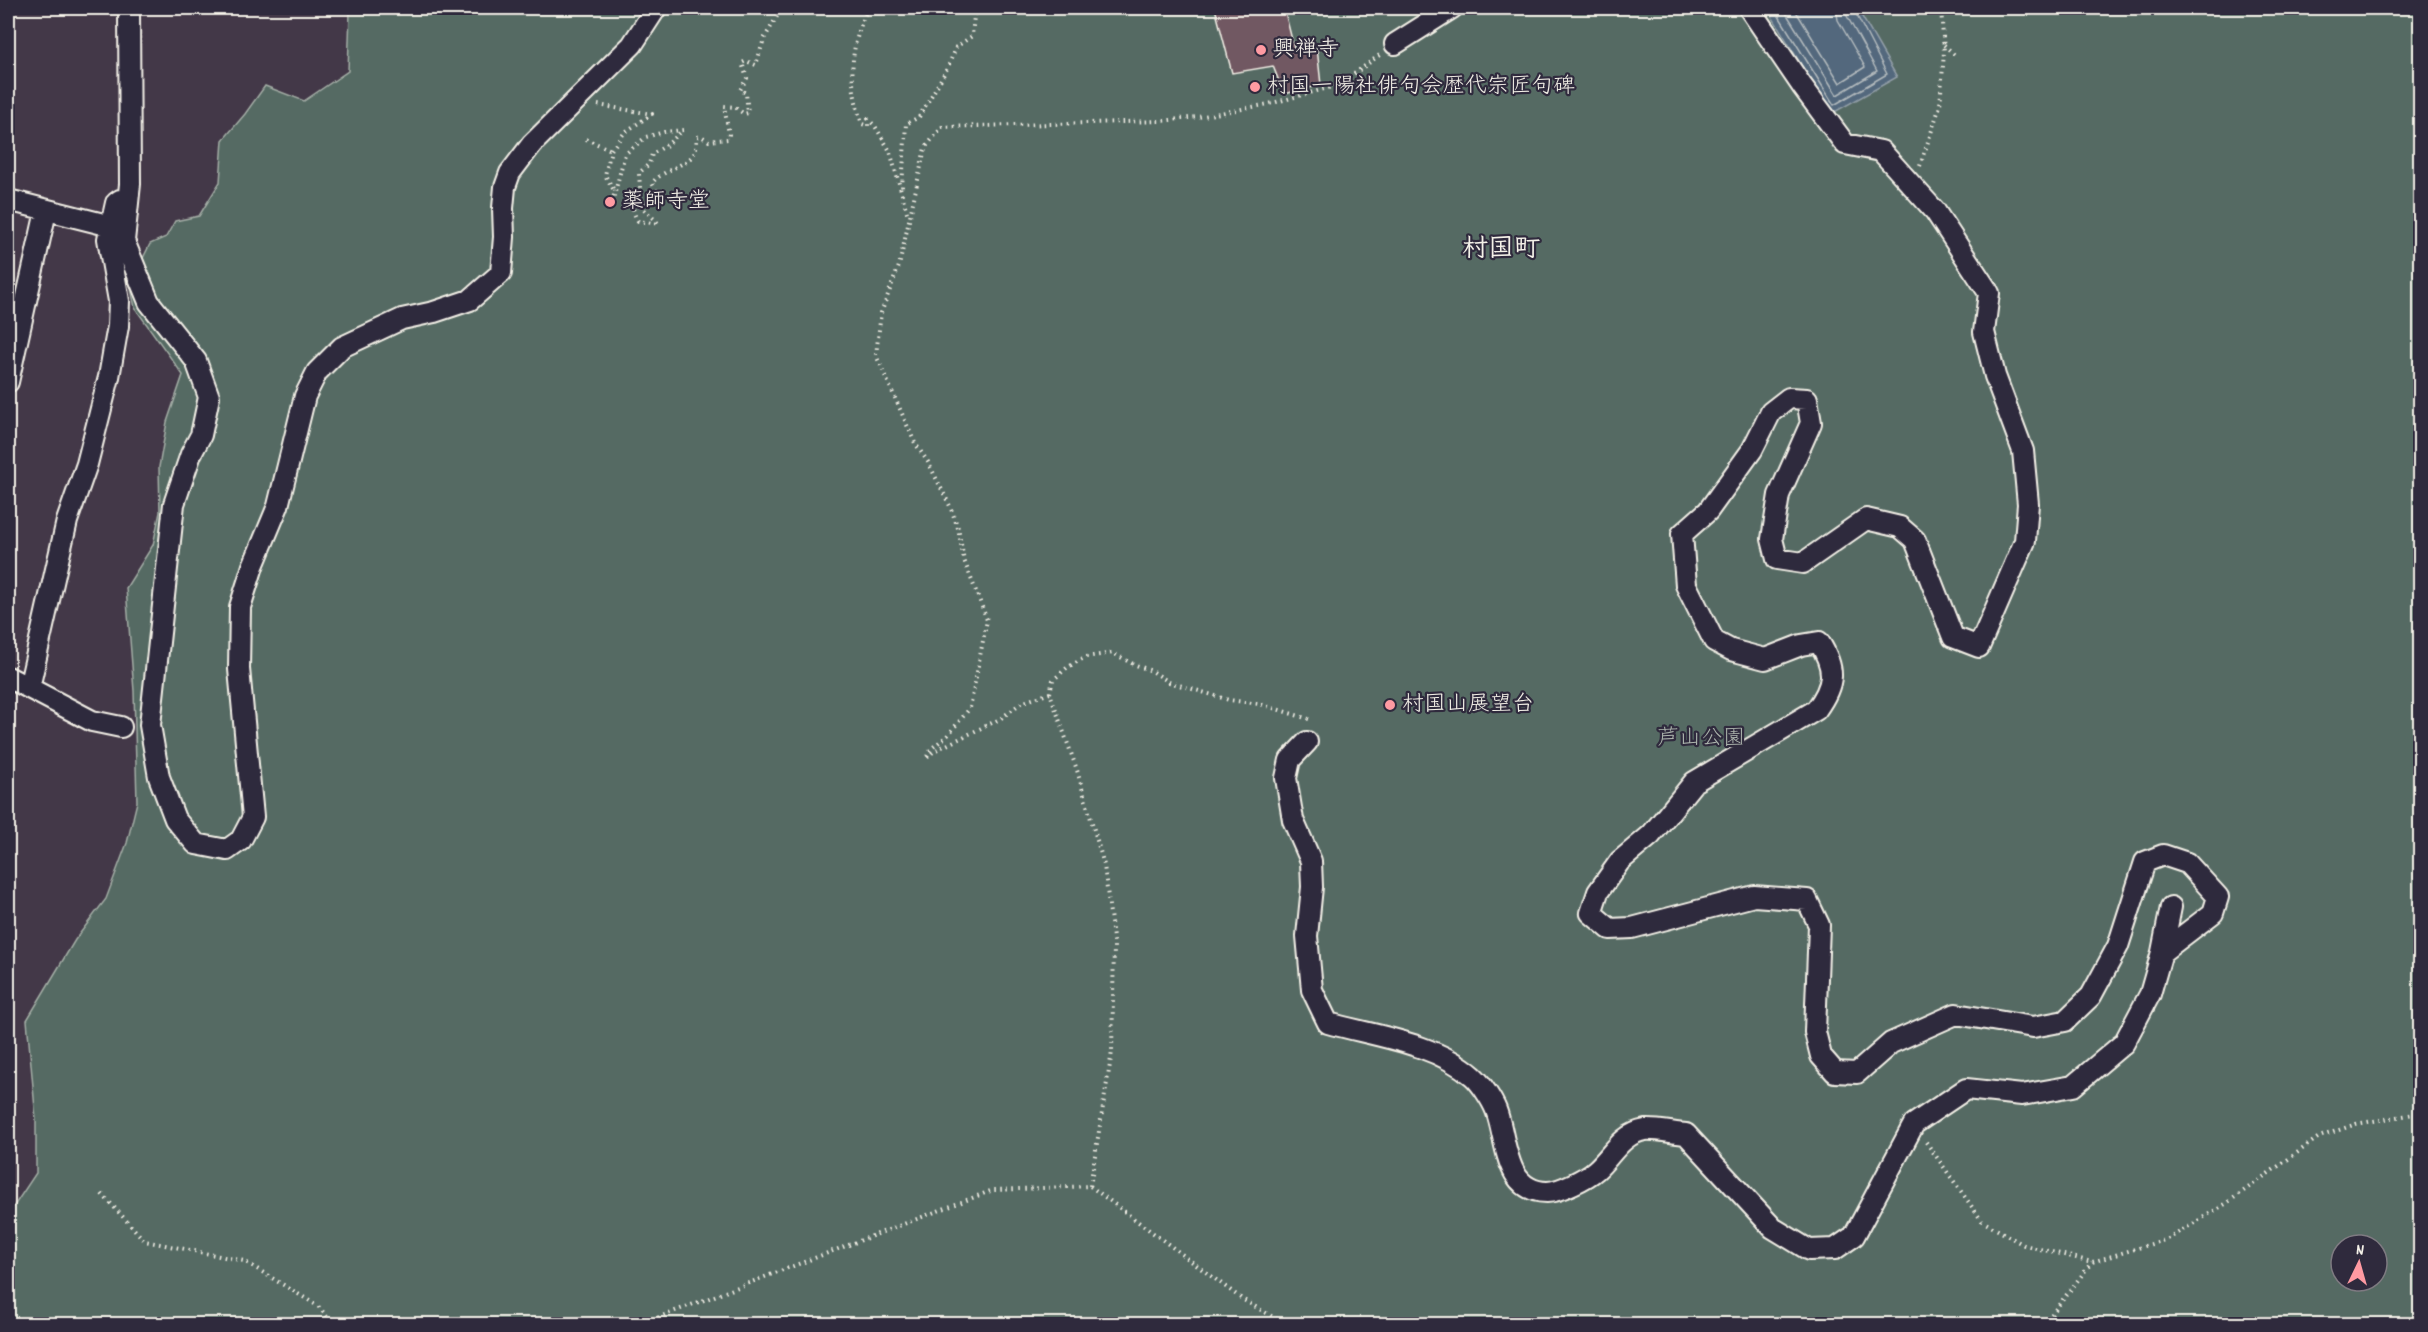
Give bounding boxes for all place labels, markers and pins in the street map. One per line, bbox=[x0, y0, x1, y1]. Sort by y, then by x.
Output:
place label: 興禅寺 bbox=[1273, 35, 1339, 66]
marker: 興禅寺 bbox=[1254, 43, 1268, 57]
place label: 村国一陽社俳句会歴代宗匠句碑 bbox=[1267, 72, 1575, 103]
marker: 村国一陽社俳句会歴代宗匠句碑 bbox=[1248, 80, 1262, 94]
place label: 薬師寺堂 bbox=[622, 187, 710, 218]
marker: 薬師寺堂 bbox=[603, 195, 617, 209]
place label: 村国山展望台 bbox=[1402, 690, 1534, 721]
marker: 村国山展望台 bbox=[1383, 698, 1397, 712]

